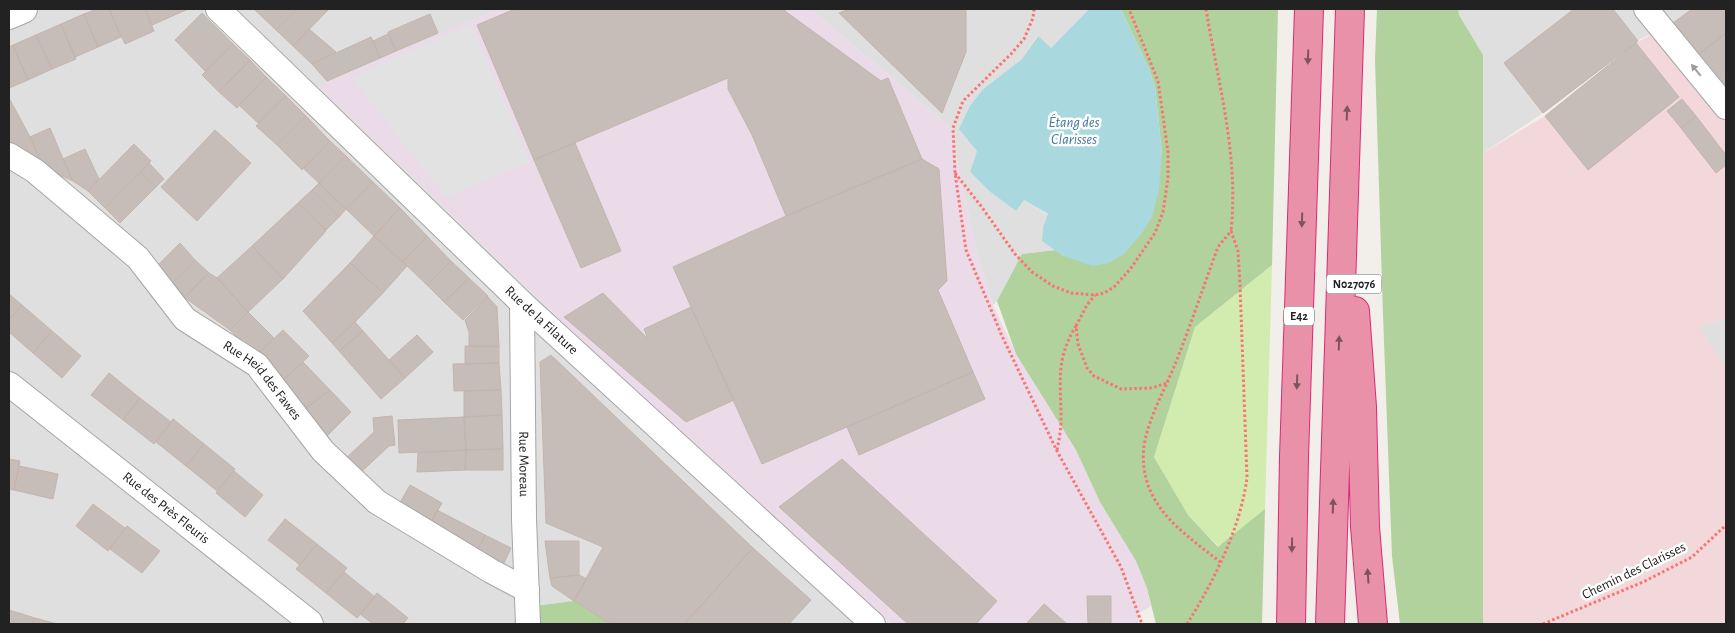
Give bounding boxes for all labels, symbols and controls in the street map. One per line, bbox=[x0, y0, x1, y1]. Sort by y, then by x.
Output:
one-way arrow bbox=[1303, 50, 1311, 66]
one-way arrow bbox=[1690, 63, 1701, 76]
one-way arrow bbox=[1343, 105, 1351, 121]
water label: Étang des Clarisses bbox=[1049, 113, 1100, 147]
one-way arrow bbox=[1298, 212, 1306, 228]
road number: N027076 bbox=[1326, 274, 1382, 294]
street label: Rue de la Filature bbox=[502, 284, 581, 357]
road number: E42 bbox=[1284, 306, 1314, 326]
one-way arrow bbox=[1335, 335, 1343, 351]
street label: Rue Heid des Fawes bbox=[220, 338, 304, 423]
one-way arrow bbox=[1292, 375, 1300, 391]
street label: Rue Moreau bbox=[516, 431, 531, 497]
street label: Rue des Près Fleuris bbox=[120, 470, 212, 547]
one-way arrow bbox=[1329, 497, 1337, 513]
one-way arrow bbox=[1288, 537, 1296, 553]
street label: Chemin des Clarisses bbox=[1580, 540, 1688, 602]
one-way arrow bbox=[1364, 567, 1372, 583]

